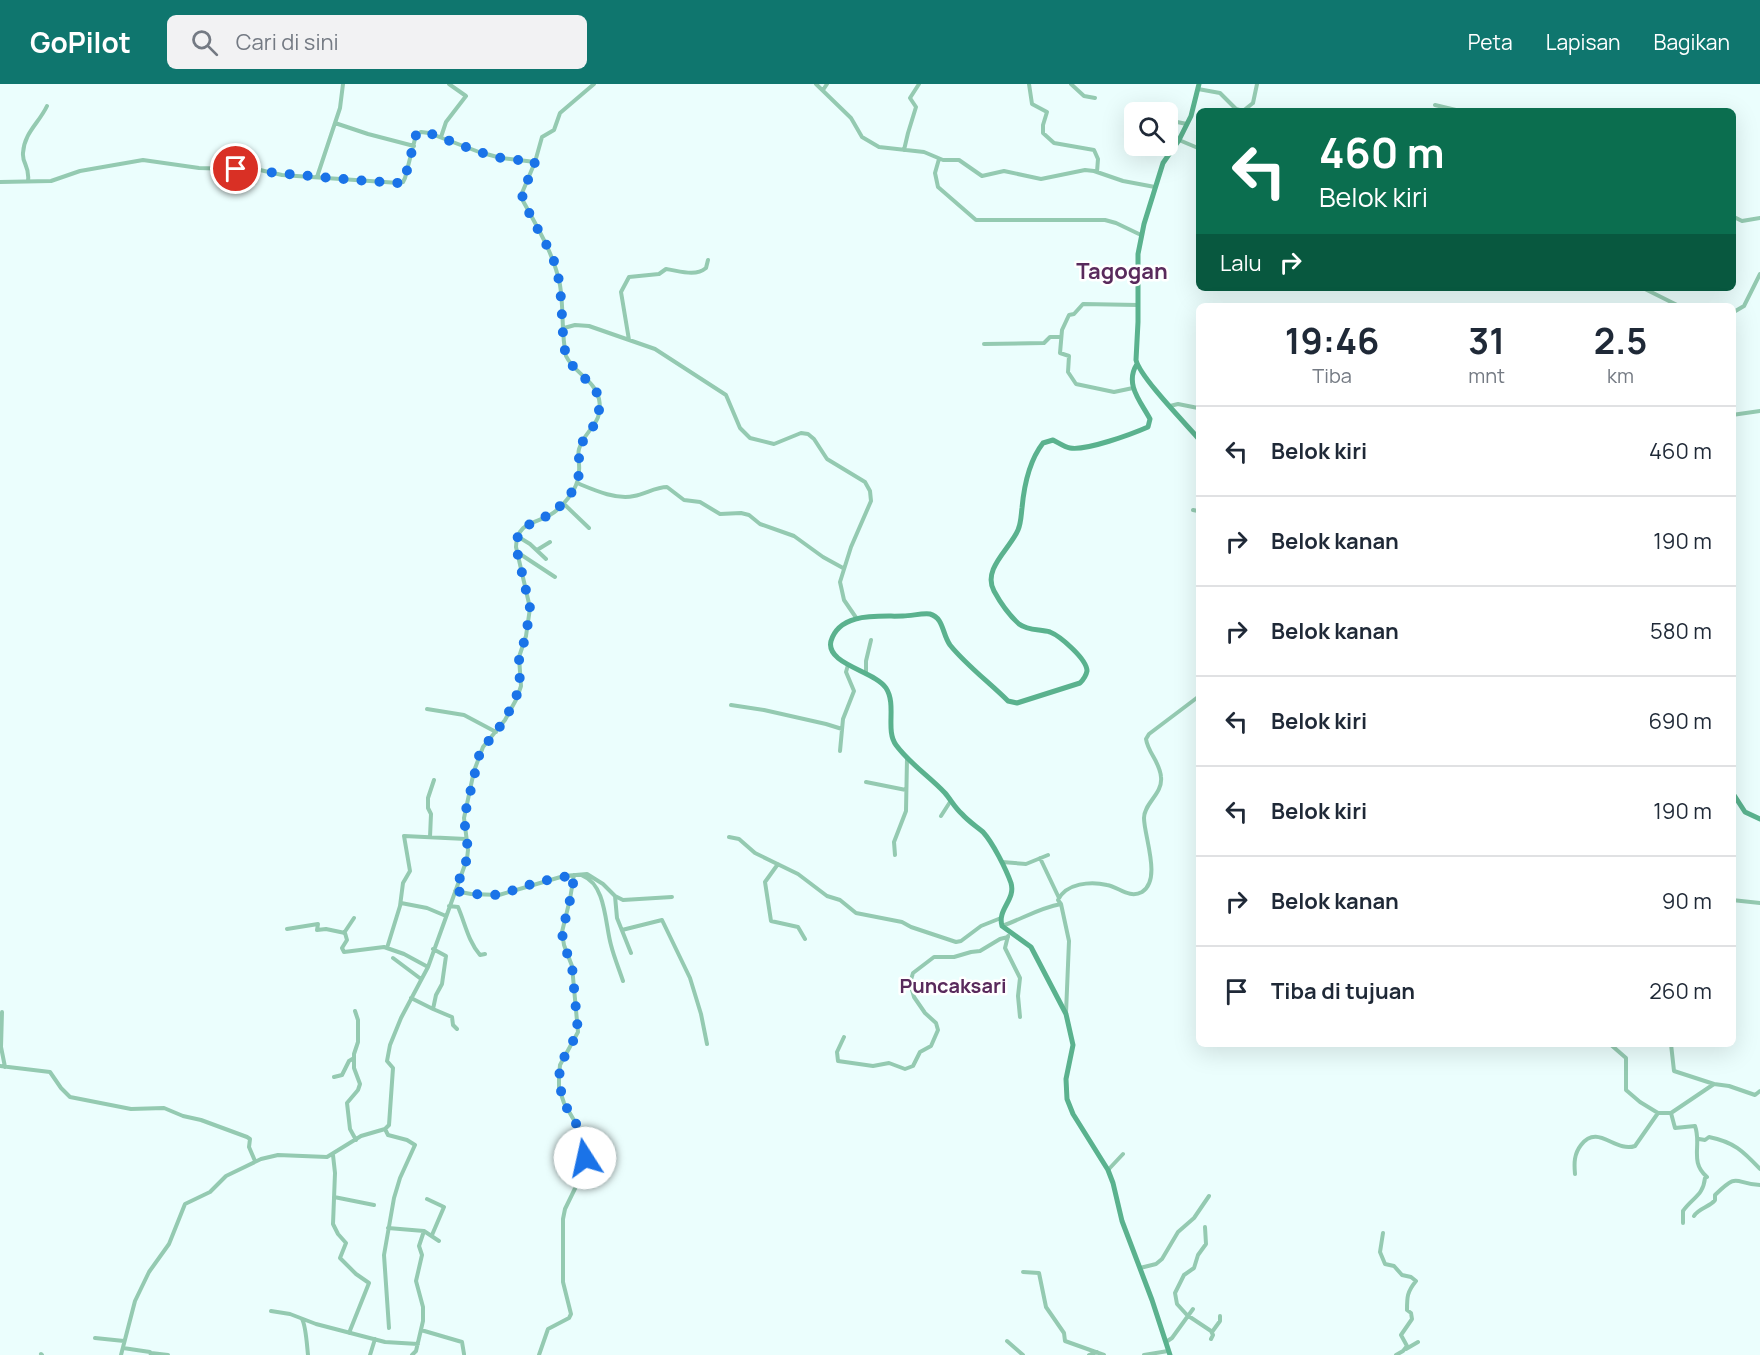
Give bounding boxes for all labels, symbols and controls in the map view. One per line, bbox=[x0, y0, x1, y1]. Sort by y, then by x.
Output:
search box bbox=[167, 15, 587, 69]
text: GoPilot bbox=[30, 23, 131, 61]
icon: search bbox=[188, 26, 221, 59]
text: Cari di sini bbox=[236, 27, 339, 57]
text: Peta bbox=[1468, 28, 1513, 56]
text: Lapisan bbox=[1546, 28, 1621, 56]
text: Bagikan bbox=[1654, 28, 1730, 56]
map controls bbox=[1124, 102, 1178, 156]
button: search bbox=[1124, 102, 1178, 156]
text: 460 m bbox=[1319, 123, 1444, 181]
icon: left bbox=[1220, 132, 1298, 210]
pin bbox=[210, 143, 261, 194]
icon: arrive bbox=[219, 152, 252, 185]
text: Belok kiri bbox=[1319, 178, 1428, 215]
icon: right bbox=[1274, 246, 1307, 279]
text: Lalu bbox=[1220, 248, 1262, 278]
district label: Tagogan bbox=[1076, 256, 1168, 286]
text: 19:46 bbox=[1285, 316, 1379, 365]
text: 31 bbox=[1468, 316, 1505, 365]
text: 2.5 bbox=[1594, 316, 1647, 365]
text: Tiba bbox=[1312, 362, 1352, 389]
text: mnt bbox=[1468, 362, 1505, 389]
text: km bbox=[1607, 362, 1634, 389]
icon: left bbox=[1220, 435, 1253, 468]
text: Belok kiri bbox=[1271, 436, 1367, 466]
text: 460 m bbox=[1649, 436, 1712, 466]
icon: right bbox=[1220, 525, 1253, 558]
text: Belok kanan bbox=[1271, 526, 1399, 556]
text: 190 m bbox=[1653, 526, 1712, 556]
icon: right bbox=[1220, 615, 1253, 648]
text: Belok kanan bbox=[1271, 616, 1399, 646]
text: 580 m bbox=[1650, 616, 1712, 646]
icon: left bbox=[1220, 705, 1253, 738]
text: Belok kiri bbox=[1271, 706, 1367, 736]
text: 690 m bbox=[1648, 706, 1712, 736]
icon: left bbox=[1220, 795, 1253, 828]
text: Belok kiri bbox=[1271, 796, 1367, 826]
text: 190 m bbox=[1653, 796, 1712, 826]
icon: right bbox=[1220, 885, 1253, 918]
text: Belok kanan bbox=[1271, 886, 1399, 916]
text: 90 m bbox=[1662, 886, 1712, 916]
district label: Puncaksari bbox=[900, 972, 1007, 999]
icon: arrive bbox=[1220, 975, 1253, 1008]
text: Tiba di tujuan bbox=[1271, 976, 1415, 1006]
text: 260 m bbox=[1649, 976, 1712, 1006]
position arrow bbox=[553, 1126, 617, 1190]

